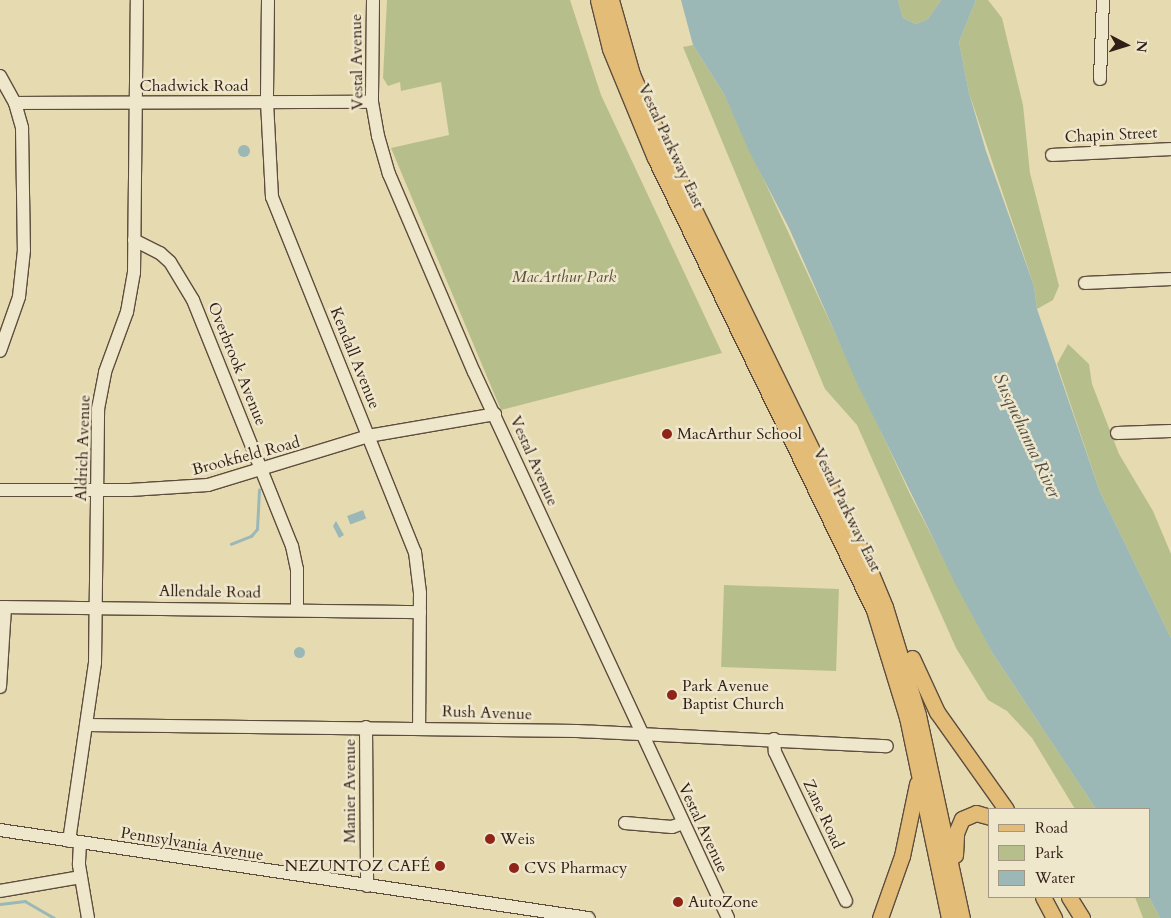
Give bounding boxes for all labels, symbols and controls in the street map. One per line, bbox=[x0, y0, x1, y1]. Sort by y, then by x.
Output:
street label: Vestal Avenue bbox=[347, 14, 367, 110]
north arrow bbox=[1101, 20, 1151, 70]
text: N bbox=[1131, 39, 1151, 53]
street label: Chadwick Road bbox=[139, 76, 249, 96]
street label: Vestal Parkway East bbox=[634, 81, 708, 211]
street label: Chapin Street bbox=[1064, 123, 1158, 147]
park label: MacArthur Park bbox=[512, 267, 616, 287]
street label: Overbrook Avenue bbox=[203, 299, 271, 429]
street label: Kendall Avenue bbox=[326, 304, 384, 412]
water label: Susquehanna River bbox=[988, 370, 1064, 502]
street label: Aldrich Avenue bbox=[72, 394, 94, 502]
street label: Vestal Avenue bbox=[506, 413, 562, 509]
place label: MacArthur School bbox=[677, 424, 802, 444]
marker: MacArthur School bbox=[661, 428, 673, 440]
street label: Brookfield Road bbox=[190, 432, 302, 480]
street label: Vestal Parkway East bbox=[809, 445, 885, 575]
street label: Allendale Road bbox=[159, 582, 261, 602]
place label: Park Avenue Baptist Church bbox=[682, 676, 784, 714]
marker: Park Avenue Baptist Church bbox=[666, 689, 678, 701]
street label: Rush Avenue bbox=[442, 702, 532, 724]
street label: Manier Avenue bbox=[340, 739, 360, 843]
street label: Zane Road bbox=[799, 776, 847, 852]
street label: Vestal Avenue bbox=[674, 780, 732, 876]
legend bbox=[988, 808, 1151, 898]
text: Road bbox=[1035, 818, 1068, 838]
street label: Pennsylvania Avenue bbox=[119, 823, 265, 865]
place label: Weis bbox=[500, 829, 535, 849]
marker: Weis bbox=[484, 833, 496, 845]
text: Park bbox=[1035, 843, 1064, 863]
place label: NEZUNTOZ CAFÉ bbox=[284, 856, 430, 876]
place label: CVS Pharmacy bbox=[524, 858, 627, 878]
marker: NEZUNTOZ CAFÉ bbox=[434, 860, 446, 872]
marker: CVS Pharmacy bbox=[508, 862, 520, 874]
text: Water bbox=[1035, 868, 1075, 888]
place label: AutoZone bbox=[688, 892, 758, 912]
marker: AutoZone bbox=[672, 896, 684, 908]

